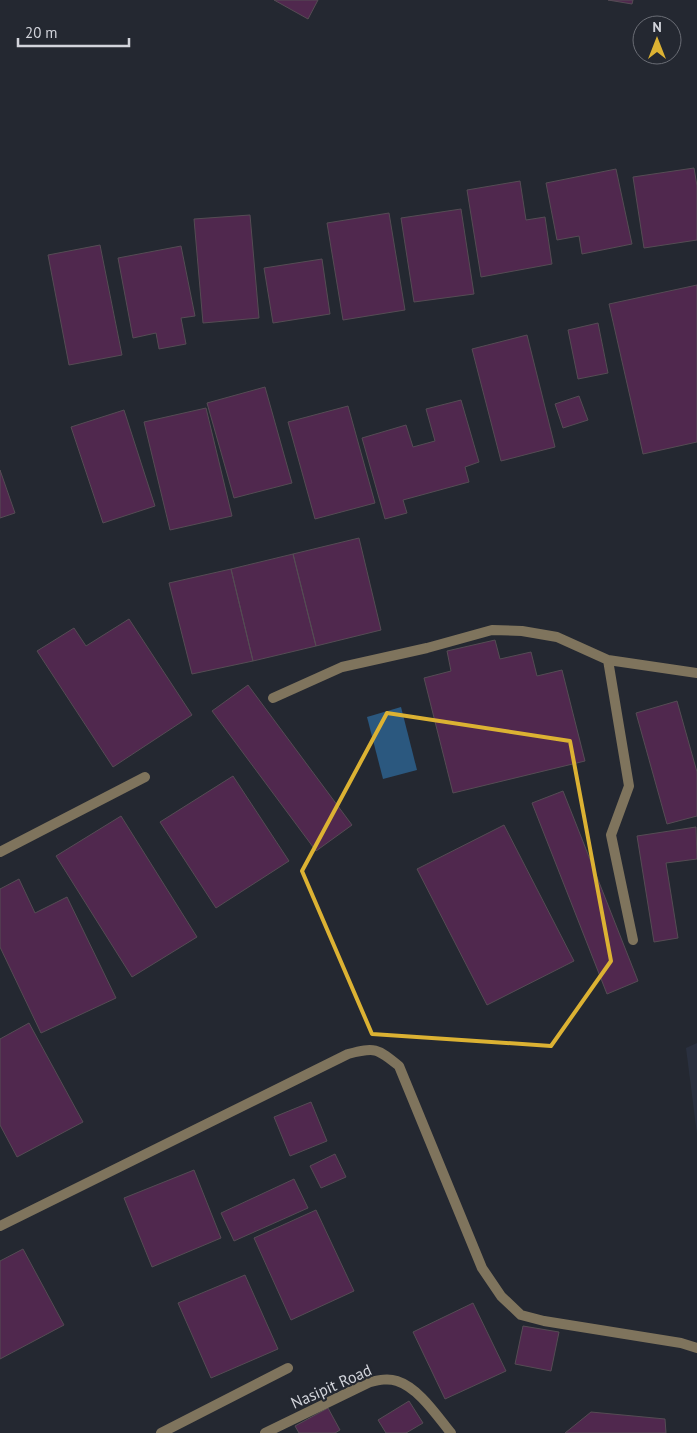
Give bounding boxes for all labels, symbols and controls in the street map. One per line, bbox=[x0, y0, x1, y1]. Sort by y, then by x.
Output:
scale bar bbox=[18, 15, 129, 47]
north arrow bbox=[632, 15, 682, 65]
text: N bbox=[652, 18, 662, 36]
text: 20 m bbox=[25, 23, 58, 42]
street label: Nasipit Road bbox=[288, 1359, 374, 1413]

